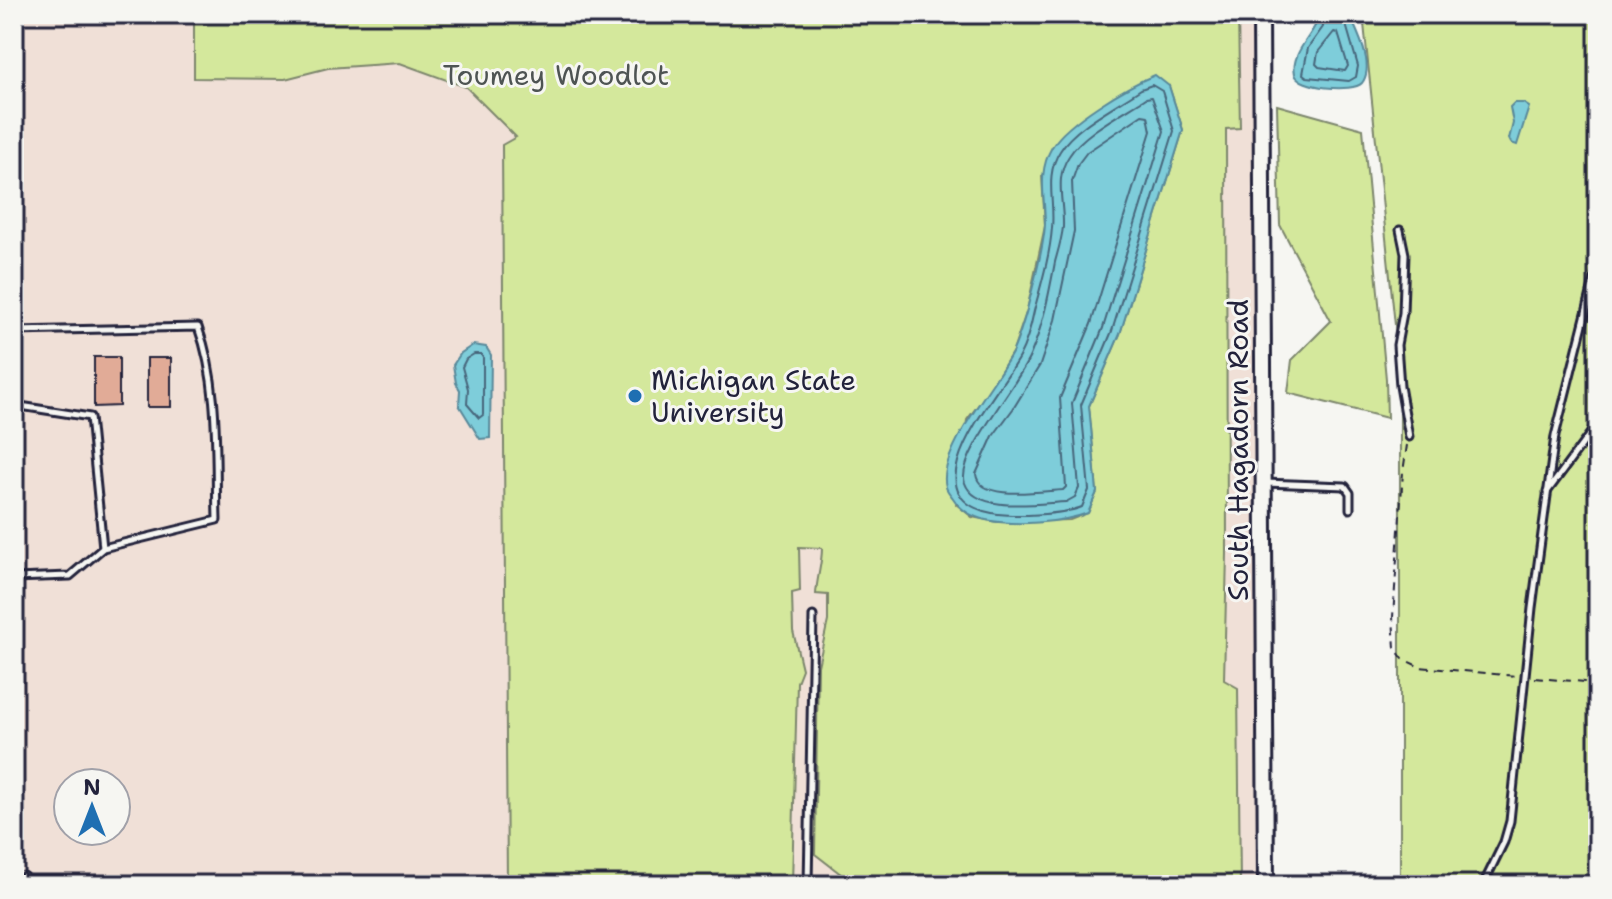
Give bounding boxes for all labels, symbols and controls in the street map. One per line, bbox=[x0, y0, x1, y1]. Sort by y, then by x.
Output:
park label: Toumey Woodlot bbox=[443, 56, 669, 94]
street label: South Hagadorn Road bbox=[1219, 299, 1257, 601]
place label: Michigan State University bbox=[651, 361, 856, 431]
marker: Michigan State University bbox=[626, 387, 644, 405]
north arrow bbox=[52, 767, 132, 847]
text: N bbox=[83, 773, 101, 802]

